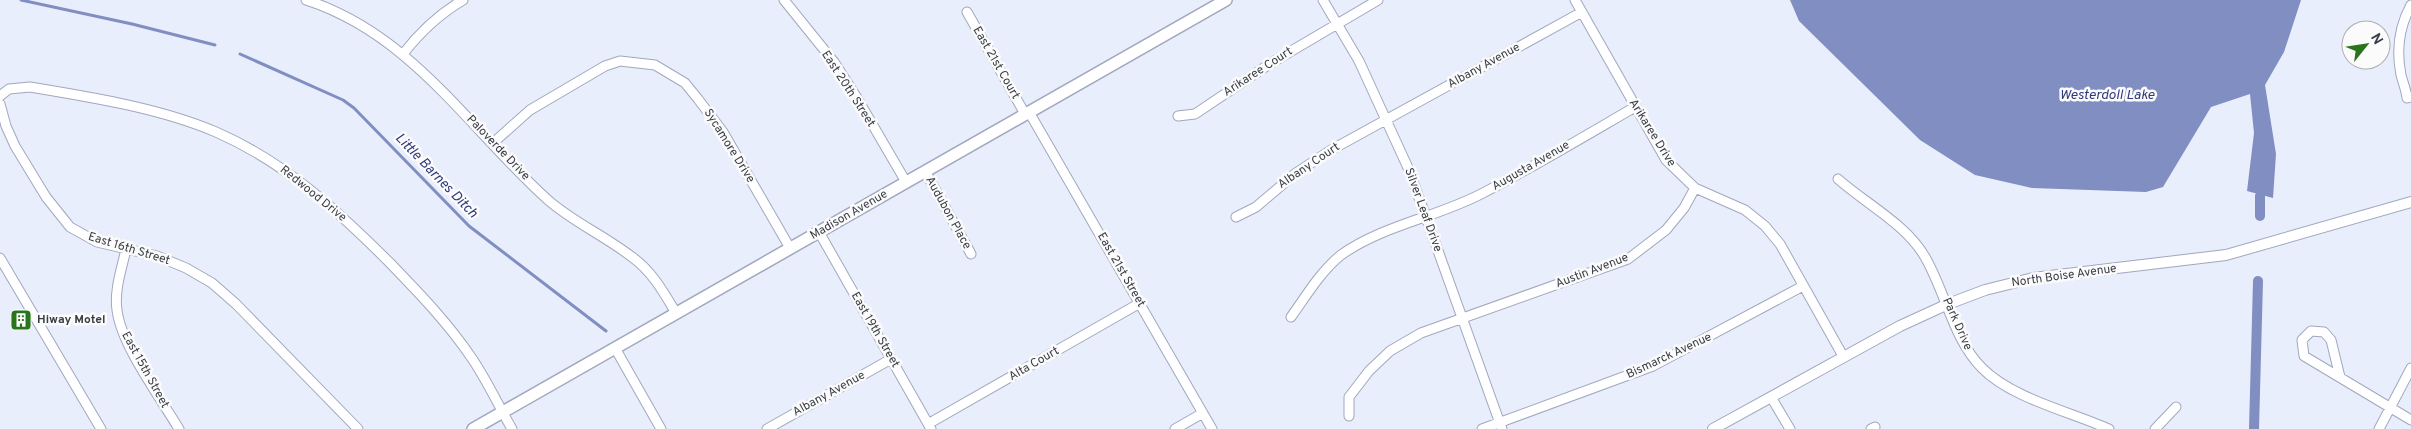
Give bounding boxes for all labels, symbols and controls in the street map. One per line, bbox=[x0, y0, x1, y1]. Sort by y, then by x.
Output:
north arrow bbox=[2341, 20, 2391, 70]
street label: East 21st Court bbox=[969, 24, 1023, 102]
text: N bbox=[2366, 31, 2386, 48]
street label: Albany Avenue bbox=[1445, 40, 1523, 92]
street label: Arikaree Court bbox=[1220, 44, 1296, 100]
street label: East 20th Street bbox=[817, 48, 879, 130]
water label: Westerdoll Lake bbox=[2059, 87, 2155, 104]
street label: Arikaree Drive bbox=[1625, 96, 1679, 170]
street label: Sycamore Drive bbox=[700, 106, 758, 186]
street label: Paloverde Drive bbox=[463, 112, 533, 184]
water label: Little Barnes Ditch bbox=[391, 130, 481, 222]
street label: Augusta Avenue bbox=[1489, 137, 1573, 195]
street label: Albany Court bbox=[1275, 139, 1343, 193]
street label: Redwood Drive bbox=[276, 162, 350, 226]
street label: Silver Leaf Drive bbox=[1400, 166, 1446, 254]
street label: Audubon Place bbox=[921, 174, 975, 252]
street label: Madison Avenue bbox=[807, 186, 891, 244]
street label: East 16th Street bbox=[86, 229, 172, 269]
street label: East 21st Street bbox=[1093, 230, 1149, 310]
street label: Austin Avenue bbox=[1553, 250, 1631, 292]
street label: North Boise Avenue bbox=[2010, 261, 2118, 291]
street label: East 19th Street bbox=[847, 289, 903, 371]
street label: Park Drive bbox=[1938, 295, 1976, 353]
building icon: Hiway Motel bbox=[9, 308, 33, 332]
place label: Hiway Motel bbox=[37, 312, 106, 328]
street label: East 15th Street bbox=[117, 329, 173, 411]
street label: Bismarck Avenue bbox=[1624, 329, 1714, 383]
street label: Alta Court bbox=[1006, 343, 1062, 385]
street label: Albany Avenue bbox=[790, 368, 868, 420]

